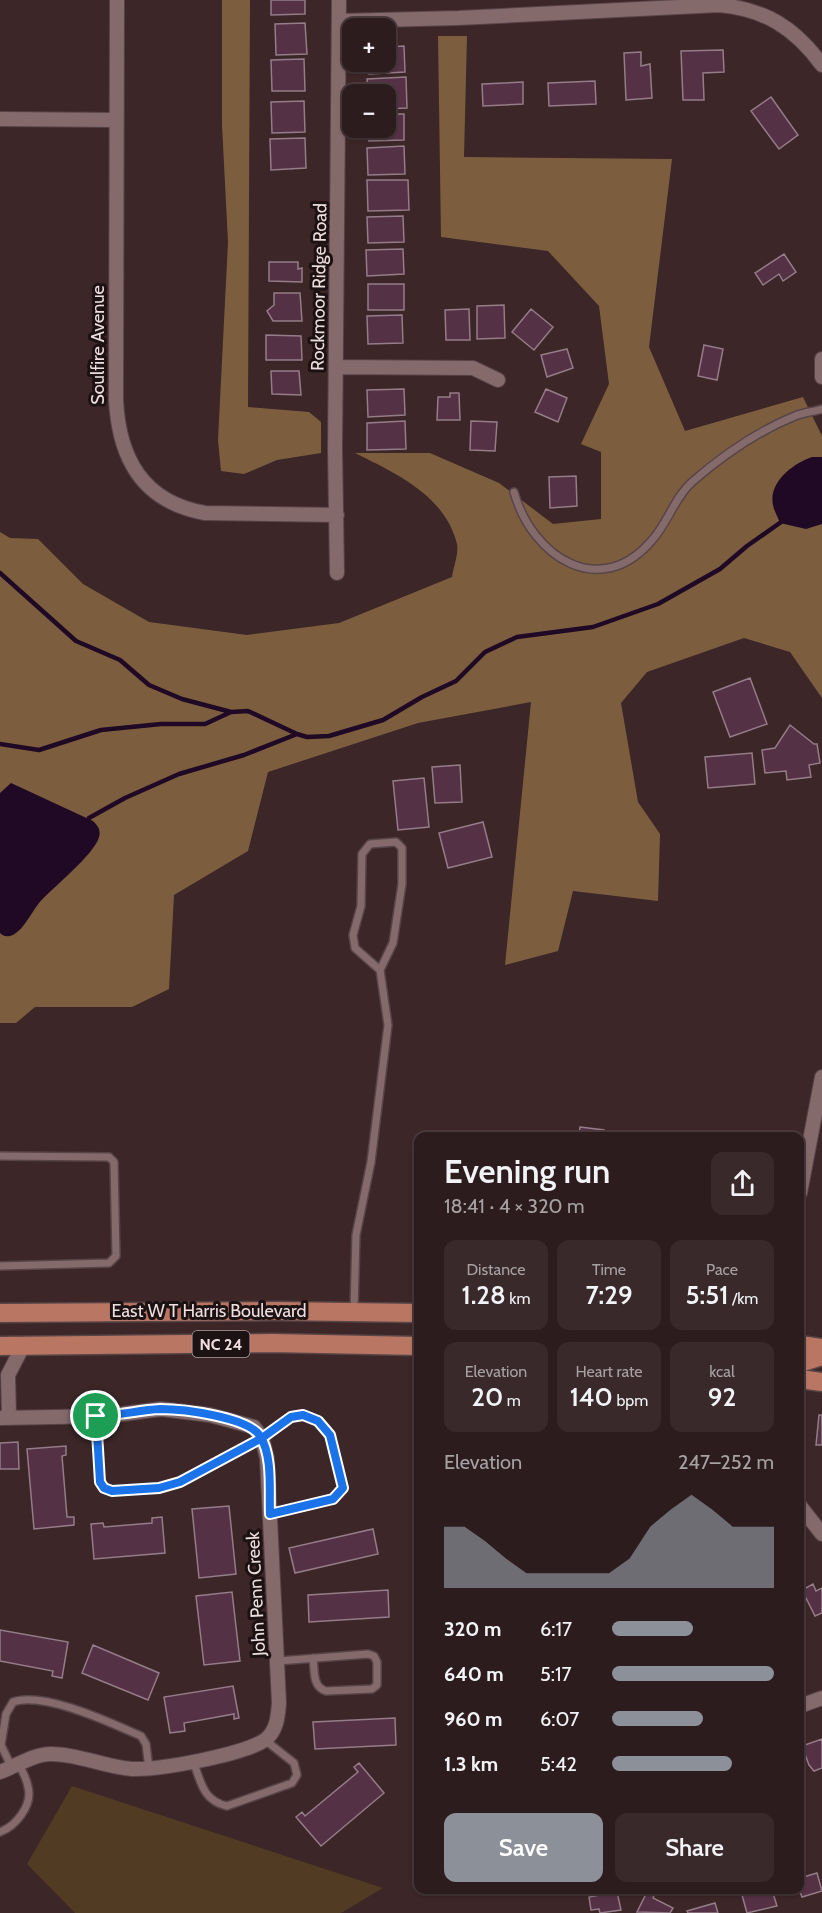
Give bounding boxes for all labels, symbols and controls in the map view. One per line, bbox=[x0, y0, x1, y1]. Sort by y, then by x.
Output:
map controls bbox=[342, 18, 396, 138]
button: + bbox=[342, 18, 396, 72]
button: − bbox=[342, 84, 396, 138]
street label: Rockmoor Ridge Road bbox=[307, 203, 331, 371]
street label: Soulfire Avenue bbox=[87, 285, 109, 405]
text: Evening run bbox=[444, 1151, 610, 1191]
button: share bbox=[711, 1152, 774, 1215]
text: 18:41 · 4 × 320 m bbox=[444, 1194, 585, 1218]
text: Distance bbox=[467, 1260, 525, 1279]
text: Time bbox=[592, 1260, 626, 1279]
text: Pace bbox=[706, 1260, 738, 1279]
text: 1.28 bbox=[461, 1279, 506, 1311]
text: 7:29 bbox=[585, 1279, 633, 1311]
text: 5:51 bbox=[686, 1279, 728, 1311]
text: km bbox=[506, 1289, 531, 1308]
text: /km bbox=[728, 1289, 758, 1308]
street label: East W T Harris Boulevard bbox=[112, 1300, 306, 1322]
road number: NC 24 bbox=[192, 1331, 250, 1357]
text: Elevation bbox=[465, 1362, 527, 1381]
text: Heart rate bbox=[576, 1362, 642, 1381]
text: kcal bbox=[709, 1362, 735, 1381]
text: 20 bbox=[471, 1381, 503, 1413]
text: 140 bbox=[570, 1381, 613, 1413]
text: 92 bbox=[708, 1381, 736, 1413]
pin bbox=[70, 1390, 121, 1441]
text: m bbox=[503, 1391, 521, 1410]
text: bpm bbox=[613, 1391, 648, 1410]
icon: arrive bbox=[79, 1399, 112, 1432]
text: Elevation bbox=[444, 1450, 522, 1474]
text: 247–252 m bbox=[678, 1450, 774, 1474]
street label: John Penn Creek bbox=[242, 1530, 270, 1658]
text: 320 m bbox=[444, 1617, 501, 1641]
text: 6:17 bbox=[540, 1617, 572, 1641]
text: 640 m bbox=[444, 1662, 504, 1686]
text: 5:17 bbox=[540, 1662, 572, 1686]
text: 960 m bbox=[444, 1707, 502, 1731]
text: 6:07 bbox=[540, 1707, 579, 1731]
text: 1.3 km bbox=[444, 1752, 498, 1776]
text: 5:42 bbox=[540, 1752, 577, 1776]
button: Save bbox=[444, 1813, 603, 1882]
button: Share bbox=[615, 1813, 774, 1882]

